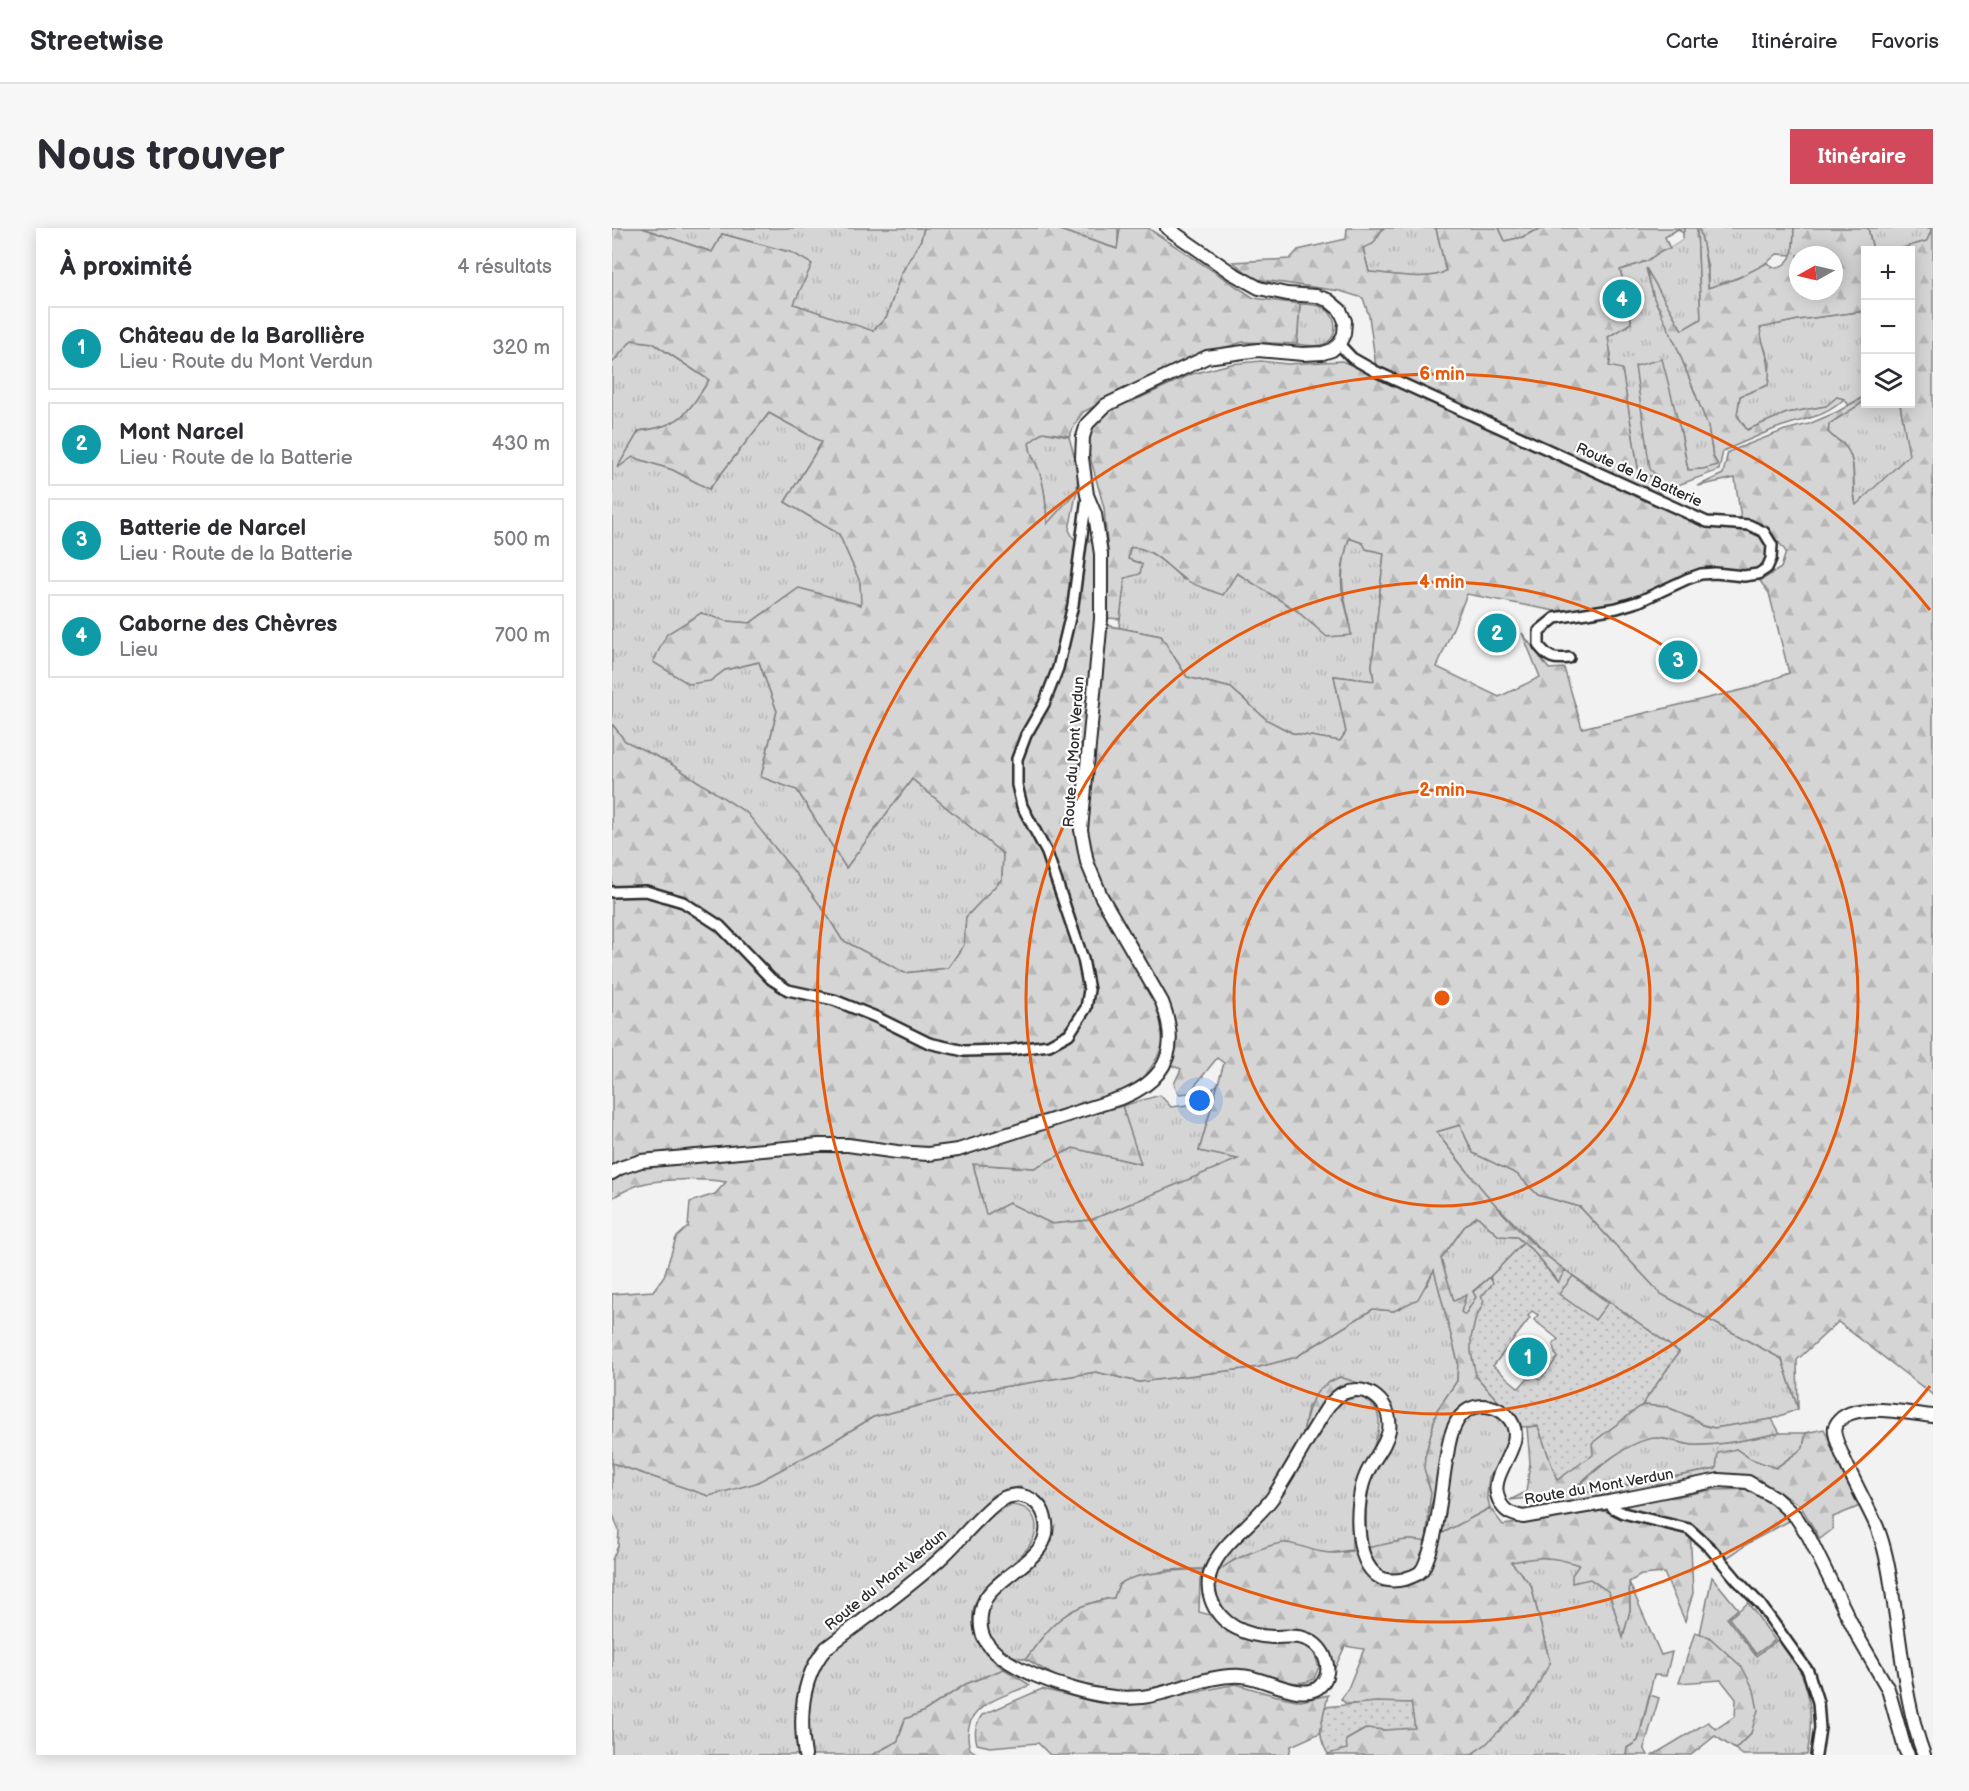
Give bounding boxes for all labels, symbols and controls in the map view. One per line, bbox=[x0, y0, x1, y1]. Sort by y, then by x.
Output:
text: Streetwise bbox=[30, 25, 163, 58]
text: Carte bbox=[1666, 29, 1719, 54]
text: Itinéraire bbox=[1752, 29, 1838, 54]
text: Favoris bbox=[1871, 29, 1939, 54]
button: Itinéraire bbox=[1790, 129, 1933, 184]
text: Nous trouver bbox=[36, 131, 284, 182]
north arrow bbox=[1789, 246, 1843, 300]
map controls bbox=[1861, 246, 1915, 408]
button: + bbox=[1861, 246, 1915, 300]
text: À proximité bbox=[60, 252, 192, 283]
text: 4 résultats bbox=[457, 255, 552, 279]
pin: 4 bbox=[1602, 276, 1642, 322]
button: − bbox=[1861, 300, 1915, 354]
text: Château de la Barollière bbox=[119, 323, 365, 350]
text: 1 bbox=[77, 336, 86, 360]
text: 320 m bbox=[492, 336, 550, 360]
text: Lieu · Route du Mont Verdun bbox=[119, 350, 373, 374]
button: layers bbox=[1861, 354, 1915, 408]
text: 6 min bbox=[1419, 364, 1465, 385]
text: Mont Narcel bbox=[119, 419, 244, 446]
text: 2 bbox=[76, 432, 87, 456]
text: 430 m bbox=[492, 432, 550, 456]
street label: Route de la Batterie bbox=[1573, 439, 1705, 511]
text: Lieu · Route de la Batterie bbox=[119, 446, 353, 470]
text: Batterie de Narcel bbox=[119, 515, 306, 542]
text: 3 bbox=[76, 528, 87, 552]
text: 500 m bbox=[493, 528, 550, 552]
text: Lieu · Route de la Batterie bbox=[119, 542, 353, 566]
text: 4 min bbox=[1419, 572, 1465, 593]
pin: 2 bbox=[1478, 610, 1516, 656]
text: Caborne des Chèvres bbox=[119, 611, 337, 638]
text: 4 bbox=[76, 624, 87, 648]
text: 700 m bbox=[495, 624, 550, 648]
text: Lieu bbox=[119, 638, 158, 662]
pin: 3 bbox=[1658, 638, 1698, 682]
street label: Route du Mont Verdun bbox=[1059, 676, 1089, 828]
text: 2 min bbox=[1419, 780, 1465, 801]
centre of rings bbox=[1432, 988, 1452, 1008]
your location bbox=[1185, 1086, 1214, 1115]
pin: 1 bbox=[1508, 1334, 1548, 1380]
street label: Route du Mont Verdun bbox=[1523, 1465, 1675, 1509]
street label: Route du Mont Verdun bbox=[821, 1525, 951, 1635]

